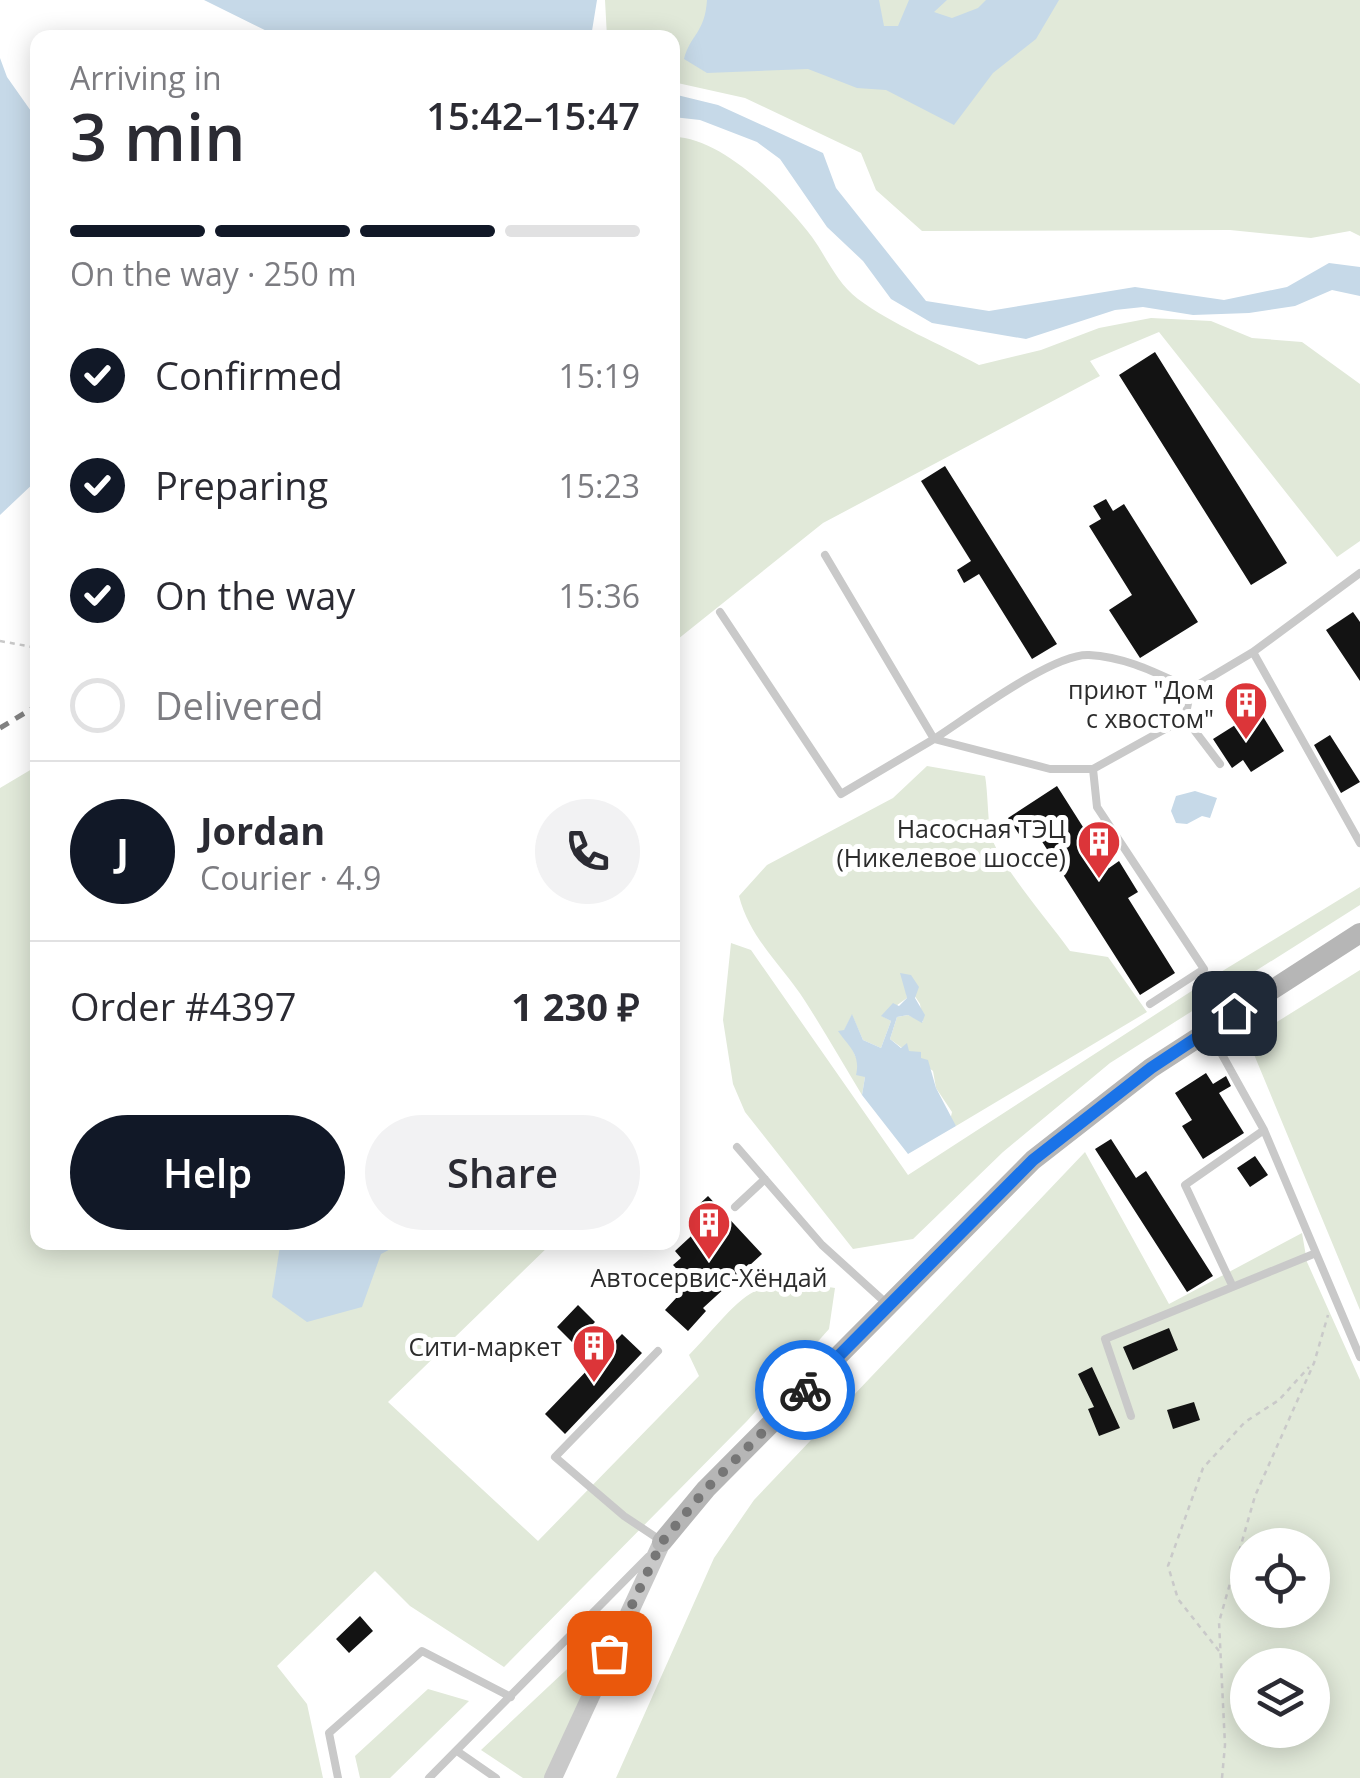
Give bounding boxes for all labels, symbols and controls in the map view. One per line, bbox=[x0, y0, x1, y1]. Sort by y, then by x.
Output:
text: Arriving in bbox=[70, 56, 222, 99]
text: 15:42–15:47 bbox=[426, 89, 640, 141]
text: 3 min bbox=[70, 92, 245, 180]
text: On the way · 250 m bbox=[70, 252, 357, 295]
icon: check bbox=[70, 348, 125, 403]
text: Confirmed bbox=[155, 349, 343, 401]
text: 15:19 bbox=[558, 354, 640, 397]
icon: check bbox=[70, 458, 125, 513]
text: Preparing bbox=[155, 459, 328, 511]
text: 15:23 bbox=[558, 464, 640, 507]
icon: check bbox=[70, 568, 125, 623]
text: On the way bbox=[155, 569, 355, 621]
text: 15:36 bbox=[558, 574, 640, 617]
place label: приют "Дом с хвостом" bbox=[1068, 672, 1214, 735]
text: Delivered bbox=[155, 679, 324, 731]
building icon: приют "Дом с хвостом" bbox=[1223, 680, 1269, 741]
button: phone bbox=[535, 799, 640, 904]
text: Jordan bbox=[200, 804, 325, 856]
place label: Насосная ТЭЦ (Никелевое шоссе) bbox=[836, 811, 1066, 874]
building icon: Насосная ТЭЦ (Никелевое шоссе) bbox=[1076, 819, 1122, 880]
text: J bbox=[116, 825, 129, 877]
text: Courier · 4.9 bbox=[200, 856, 381, 899]
pin bbox=[1192, 971, 1277, 1056]
text: Order #4397 bbox=[70, 980, 297, 1032]
text: 1 230 ₽ bbox=[511, 980, 640, 1032]
icon: home bbox=[1207, 986, 1262, 1041]
button: Help bbox=[70, 1115, 345, 1230]
button: Share bbox=[365, 1115, 640, 1230]
building icon: Автосервис-Хёндай bbox=[686, 1200, 732, 1261]
place label: Автосервис-Хёндай bbox=[591, 1260, 828, 1294]
building icon: Сити-маркет bbox=[571, 1323, 617, 1384]
place label: Сити-маркет bbox=[408, 1329, 562, 1363]
courier bbox=[755, 1340, 855, 1440]
icon: bike bbox=[778, 1363, 833, 1418]
map controls bbox=[1230, 1528, 1330, 1748]
button: locate bbox=[1230, 1528, 1330, 1628]
pin bbox=[567, 1611, 652, 1696]
icon: bag bbox=[582, 1626, 637, 1681]
button: layers bbox=[1230, 1648, 1330, 1748]

